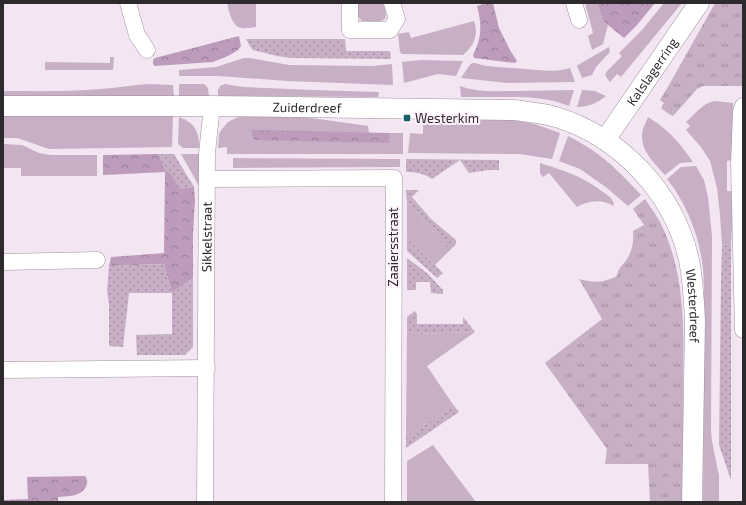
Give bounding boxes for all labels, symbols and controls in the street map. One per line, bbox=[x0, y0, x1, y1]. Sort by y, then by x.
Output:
street label: Kalslagerring bbox=[623, 34, 681, 109]
street label: Zuiderdreef bbox=[272, 99, 343, 116]
place label: Westerkim bbox=[415, 110, 479, 126]
marker: Westerkim bbox=[402, 113, 412, 123]
street label: Sikkelstraat bbox=[198, 202, 215, 272]
street label: Zaaiersstraat bbox=[385, 207, 401, 287]
street label: Westerdreef bbox=[683, 268, 703, 344]

